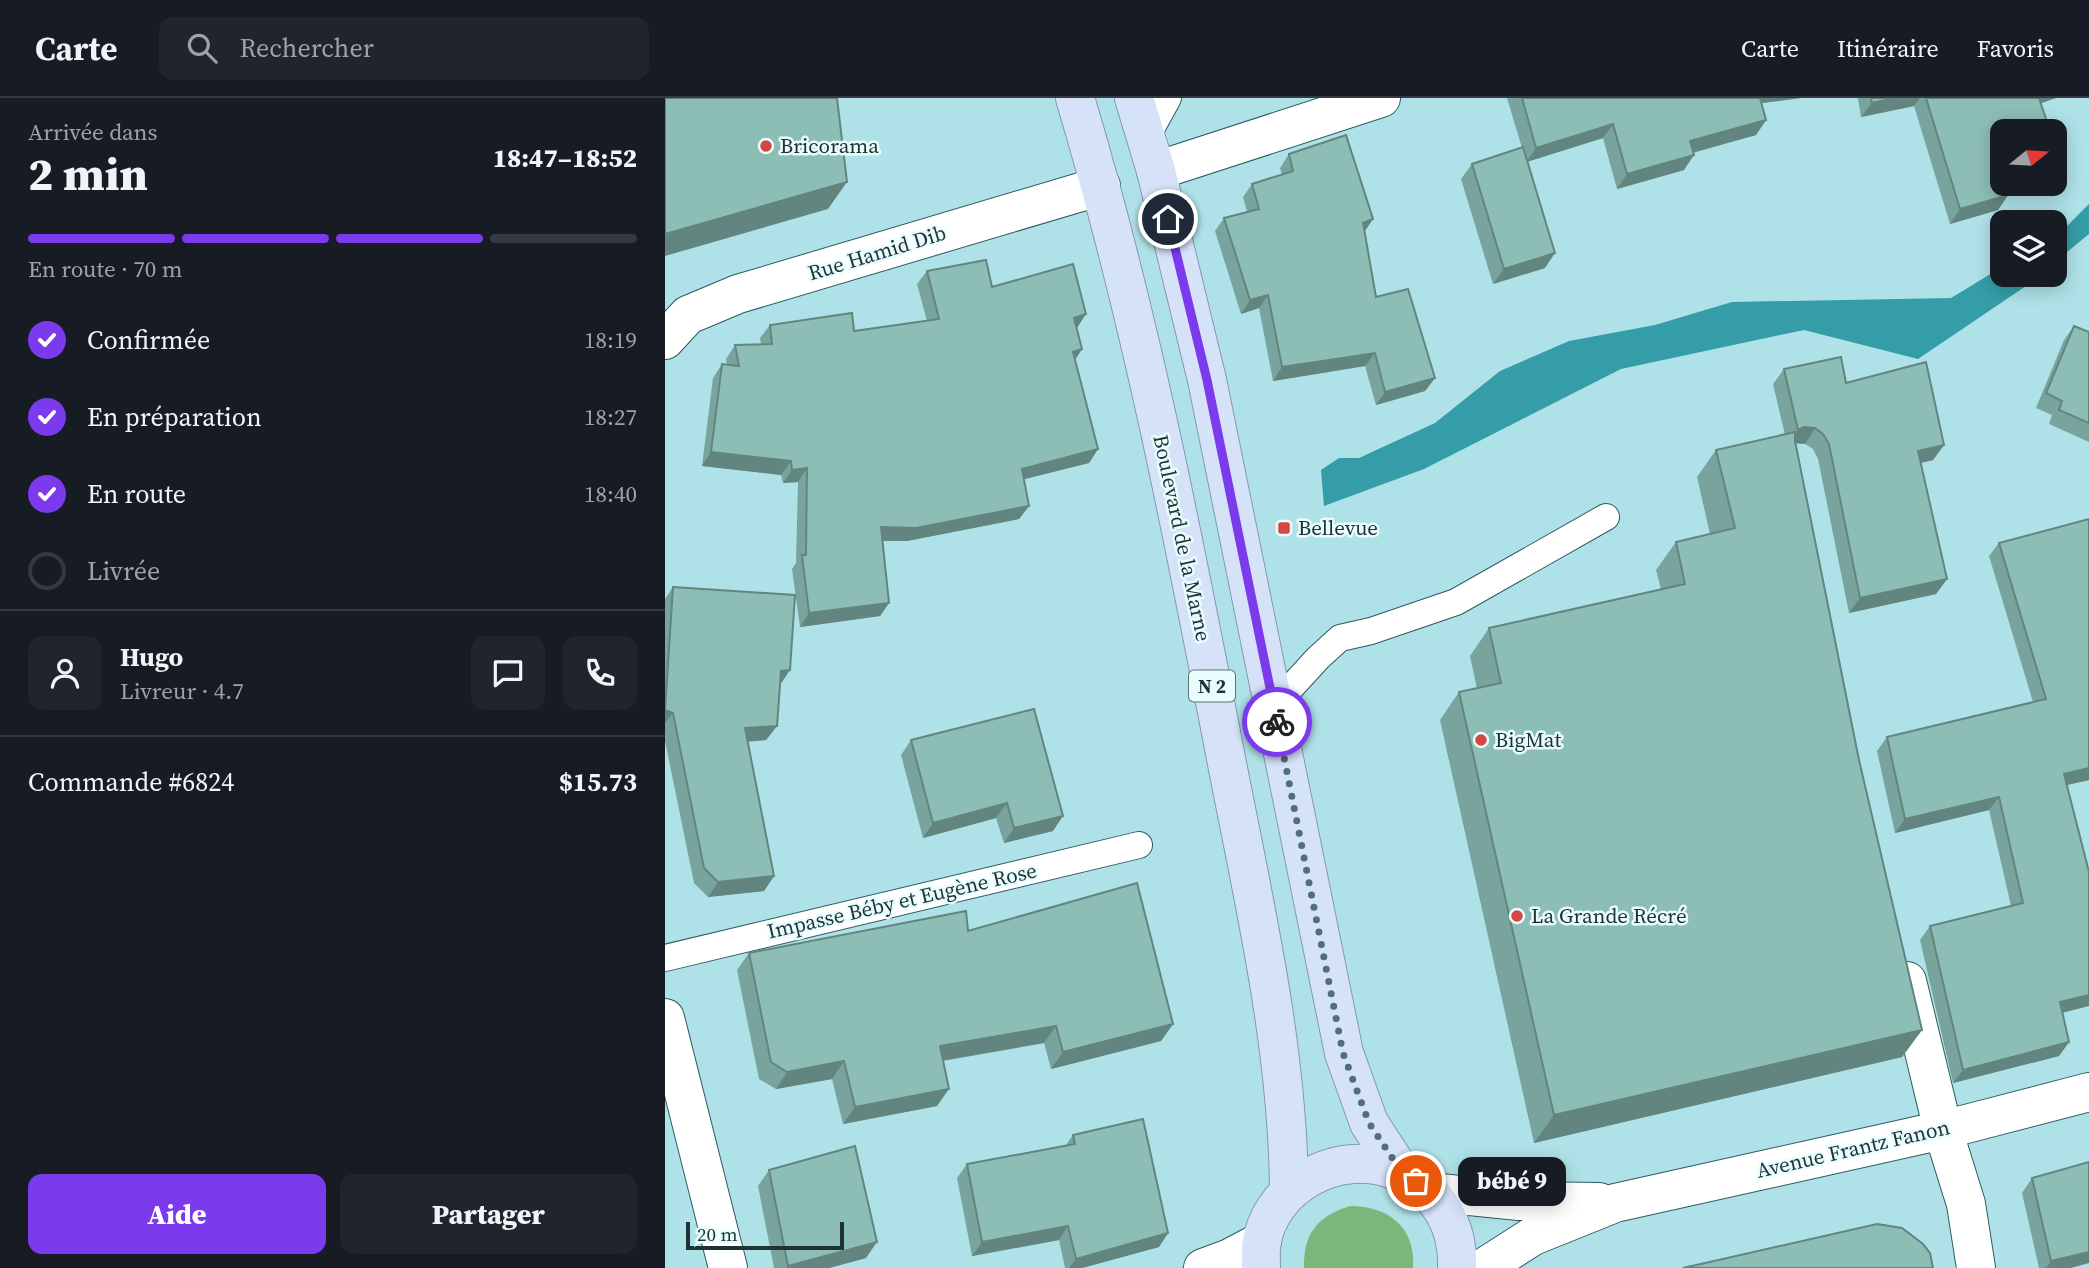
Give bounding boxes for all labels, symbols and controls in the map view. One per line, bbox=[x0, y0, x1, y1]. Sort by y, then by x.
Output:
search box bbox=[159, 17, 649, 80]
text: Carte bbox=[35, 26, 117, 71]
icon: search bbox=[183, 29, 221, 67]
text: Rechercher bbox=[239, 30, 374, 66]
text: Carte bbox=[1741, 32, 1799, 65]
text: Itinéraire bbox=[1837, 32, 1939, 65]
text: Favoris bbox=[1977, 32, 2054, 65]
text: Arrivée dans bbox=[28, 116, 158, 148]
north arrow bbox=[1990, 119, 2067, 196]
map controls bbox=[1990, 119, 2067, 287]
place label: Bricorama bbox=[780, 131, 879, 160]
marker: Bricorama bbox=[758, 138, 774, 154]
text: 18:47–18:52 bbox=[493, 140, 637, 176]
text: 2 min bbox=[28, 142, 148, 205]
pin bbox=[1138, 189, 1198, 249]
icon: home bbox=[1149, 200, 1187, 238]
button: layers bbox=[1990, 210, 2067, 287]
street label: Rue Hamid Dib bbox=[804, 218, 949, 287]
text: En route · 70 m bbox=[28, 253, 182, 285]
icon: check bbox=[28, 321, 66, 359]
text: Confirmée bbox=[87, 322, 210, 358]
text: 18:19 bbox=[584, 324, 637, 356]
icon: check bbox=[28, 398, 66, 436]
text: En préparation bbox=[87, 399, 262, 435]
text: 18:27 bbox=[584, 401, 637, 433]
street label: Boulevard de la Marne bbox=[1146, 432, 1219, 644]
icon: check bbox=[28, 475, 66, 513]
text: En route bbox=[87, 476, 186, 512]
text: 18:40 bbox=[584, 478, 637, 510]
place label: Bellevue bbox=[1298, 513, 1378, 542]
marker: Bellevue bbox=[1276, 520, 1292, 536]
text: Livrée bbox=[87, 553, 160, 589]
button: person bbox=[28, 636, 102, 710]
button: chat bbox=[471, 636, 545, 710]
button: phone bbox=[563, 636, 637, 710]
text: Hugo bbox=[120, 639, 183, 675]
road number: N 2 bbox=[1189, 670, 1235, 702]
text: Livreur · 4.7 bbox=[120, 675, 244, 707]
courier bbox=[1242, 687, 1312, 757]
icon: bike bbox=[1258, 703, 1296, 741]
place label: BigMat bbox=[1495, 725, 1562, 754]
marker: BigMat bbox=[1473, 732, 1489, 748]
text: Commande #6824 bbox=[28, 764, 234, 800]
text: $15.73 bbox=[559, 764, 637, 800]
street label: Impasse Béby et Eugène Rose bbox=[764, 855, 1040, 946]
place label: La Grande Récré bbox=[1531, 901, 1687, 930]
marker: La Grande Récré bbox=[1509, 908, 1525, 924]
street label: Avenue Frantz Fanon bbox=[1753, 1112, 1953, 1185]
pin bbox=[1386, 1151, 1446, 1211]
callout: bébé 9 bbox=[1458, 1156, 1567, 1206]
icon: bag bbox=[1397, 1162, 1435, 1200]
text: bébé 9 bbox=[1477, 1165, 1547, 1197]
button: Aide bbox=[28, 1174, 326, 1254]
button: Partager bbox=[340, 1174, 637, 1254]
scale bar bbox=[686, 1219, 843, 1251]
text: 20 m bbox=[697, 1221, 738, 1247]

